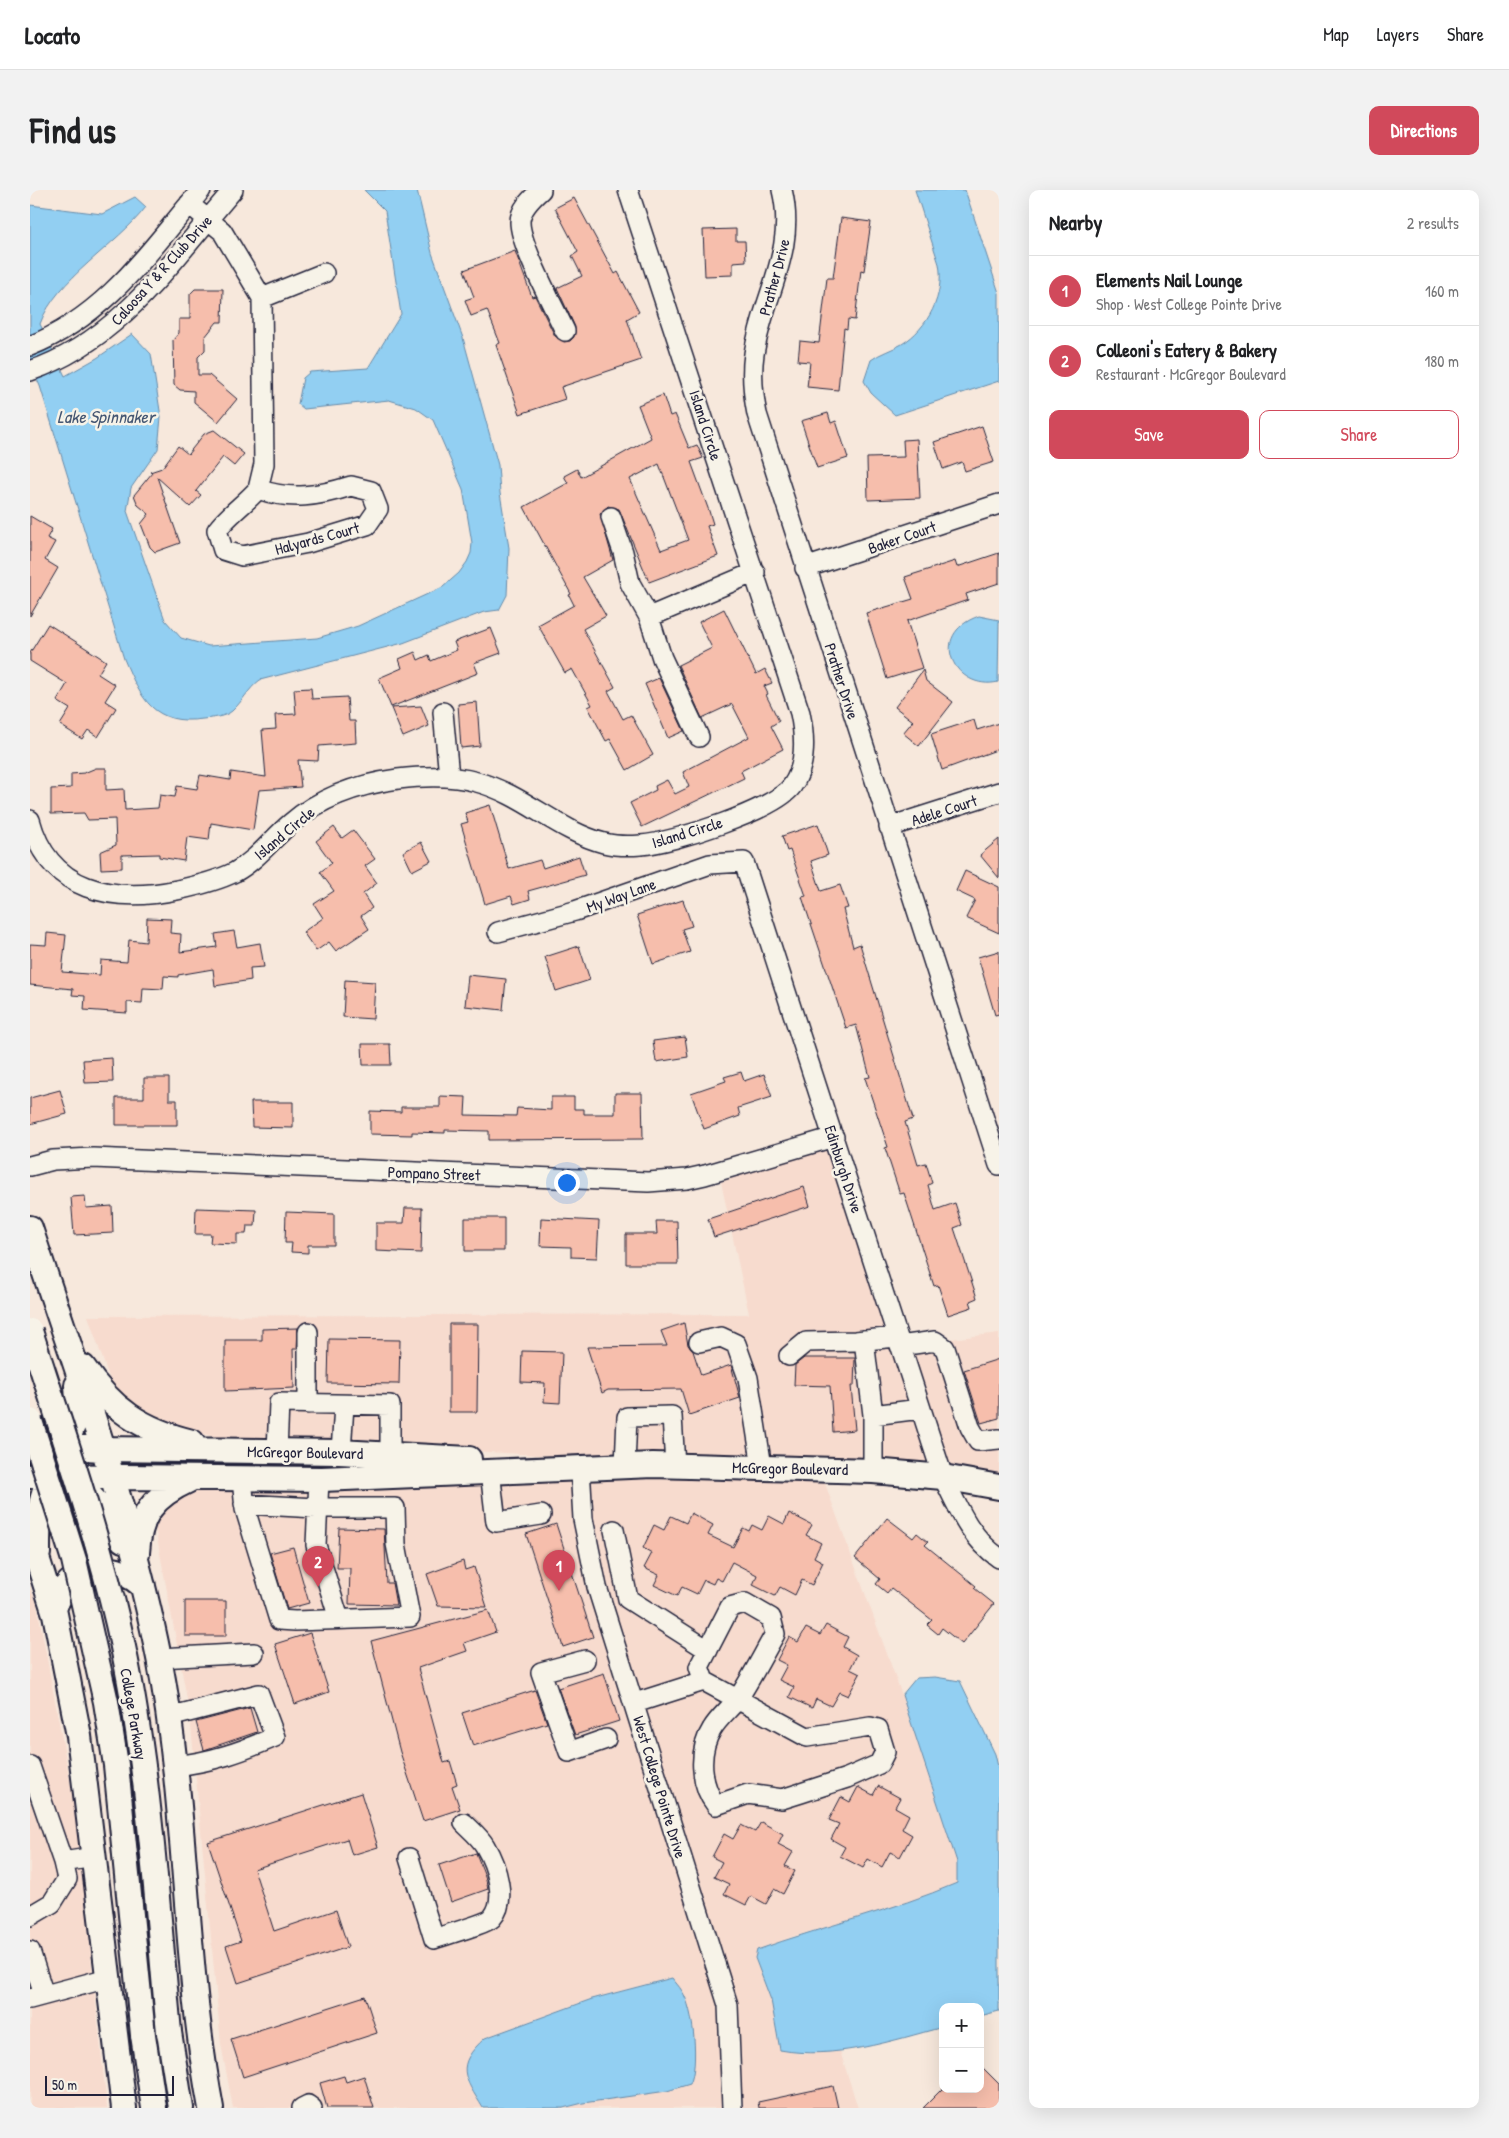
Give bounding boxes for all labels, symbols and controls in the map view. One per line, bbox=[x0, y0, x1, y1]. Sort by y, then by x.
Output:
text: Locato bbox=[25, 19, 80, 51]
text: Map bbox=[1323, 22, 1349, 47]
text: Layers bbox=[1377, 22, 1419, 47]
text: Share bbox=[1447, 22, 1484, 47]
button: Directions bbox=[1369, 106, 1479, 155]
text: Find us bbox=[30, 107, 116, 154]
text: Nearby bbox=[1049, 208, 1102, 237]
street label: Caloosa Y & R Club Drive bbox=[105, 209, 217, 330]
text: 2 results bbox=[1407, 212, 1459, 234]
street label: Prather Drive bbox=[753, 236, 795, 318]
text: Elements Nail Lounge bbox=[1096, 267, 1242, 293]
text: 1 bbox=[1062, 280, 1068, 302]
text: 160 m bbox=[1425, 280, 1459, 302]
text: Shop · West College Pointe Drive bbox=[1096, 293, 1282, 315]
text: Colleoni's Eatery & Bakery bbox=[1096, 337, 1277, 363]
text: 2 bbox=[1061, 350, 1069, 372]
text: 180 m bbox=[1425, 350, 1459, 372]
text: Restaurant · McGregor Boulevard bbox=[1096, 363, 1286, 385]
street label: Island Circle bbox=[684, 387, 728, 464]
water label: Lake Spinnaker bbox=[57, 404, 157, 429]
button: Save bbox=[1049, 410, 1249, 459]
button: Share bbox=[1259, 410, 1459, 459]
street label: Baker Court bbox=[865, 515, 939, 559]
street label: Halyards Court bbox=[272, 516, 362, 560]
street label: Prather Drive bbox=[819, 640, 865, 722]
street label: Adele Court bbox=[908, 789, 980, 831]
street label: Island Circle bbox=[249, 801, 319, 865]
street label: Island Circle bbox=[649, 811, 726, 853]
street label: My Way Lane bbox=[583, 872, 659, 918]
street label: Edinburgh Drive bbox=[819, 1122, 869, 1216]
street label: Pompano Street bbox=[387, 1160, 481, 1186]
your location bbox=[554, 1170, 580, 1196]
street label: McGregor Boulevard bbox=[247, 1440, 363, 1464]
street label: McGregor Boulevard bbox=[732, 1456, 848, 1480]
pin: 2 bbox=[302, 1546, 334, 1587]
pin: 1 bbox=[543, 1550, 575, 1591]
street label: College Parkway bbox=[115, 1666, 153, 1762]
street label: West College Pointe Drive bbox=[628, 1713, 692, 1862]
map controls bbox=[939, 2003, 984, 2093]
button: + bbox=[939, 2003, 984, 2048]
button: − bbox=[939, 2048, 984, 2093]
scale bar bbox=[45, 2073, 174, 2096]
text: 50 m bbox=[52, 2075, 77, 2094]

